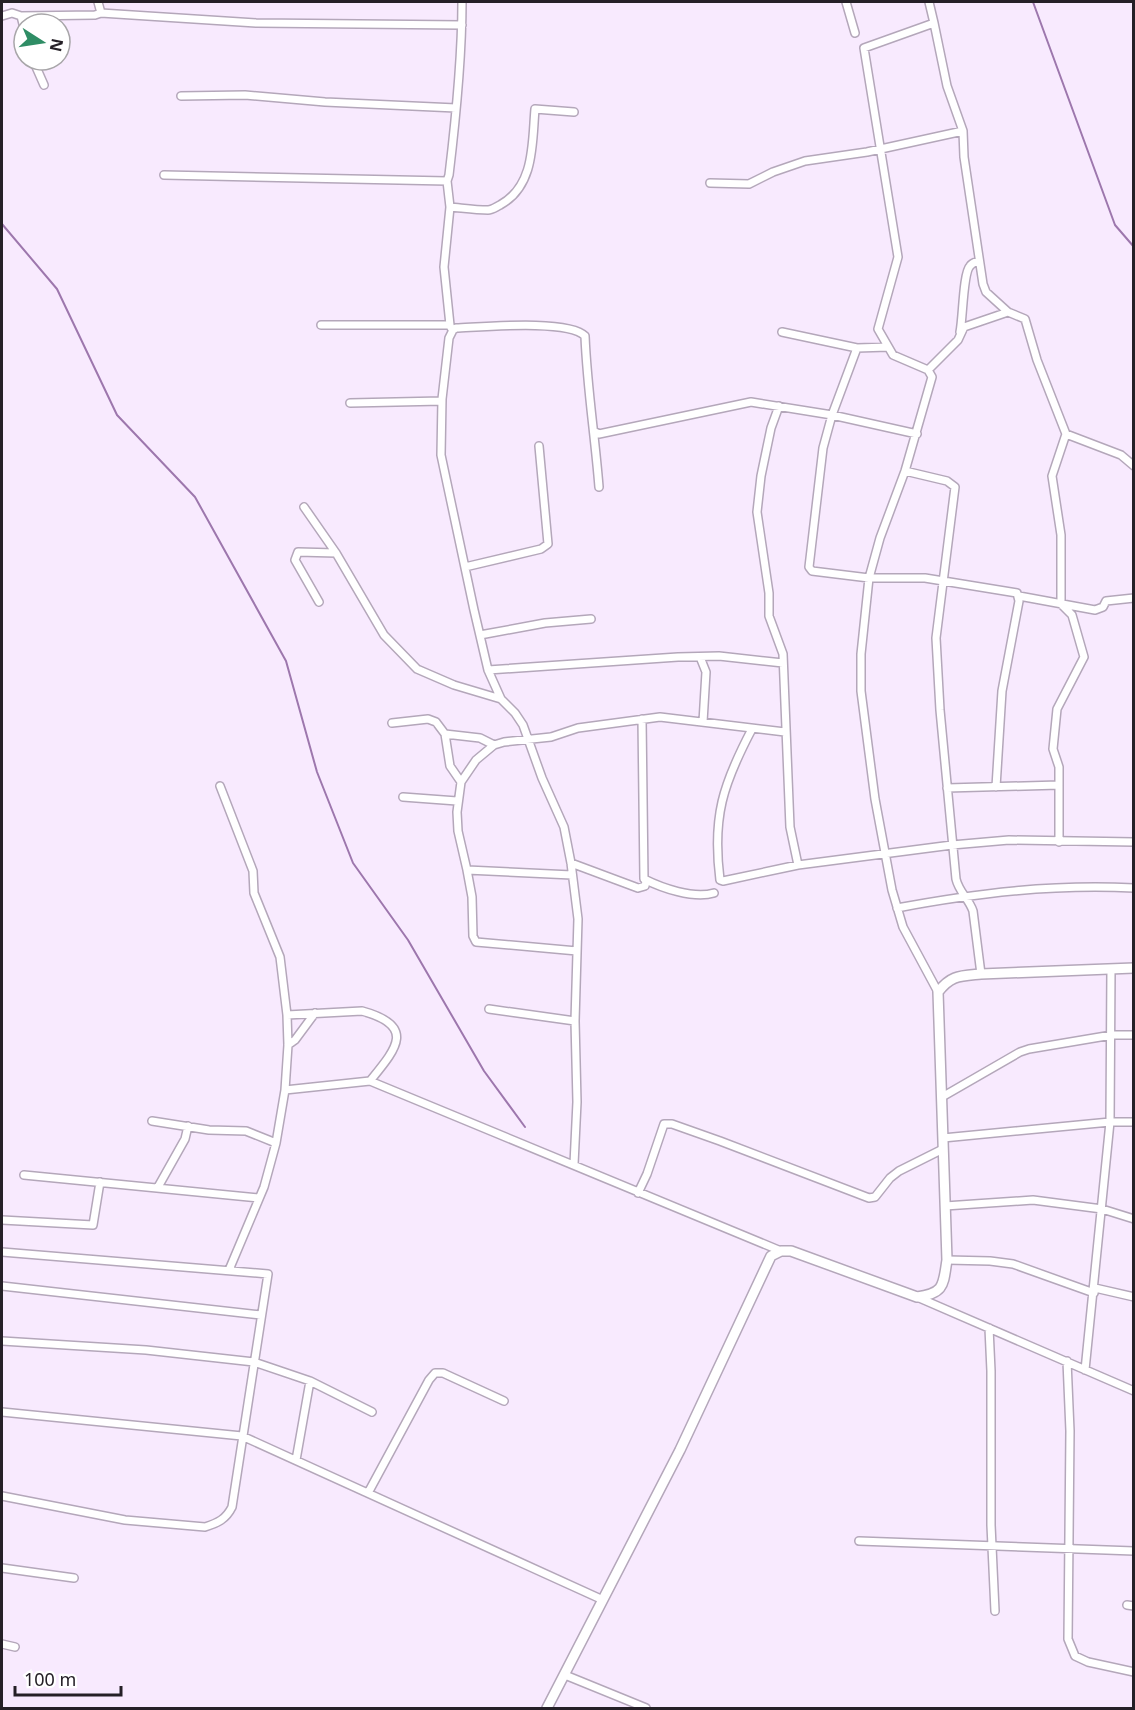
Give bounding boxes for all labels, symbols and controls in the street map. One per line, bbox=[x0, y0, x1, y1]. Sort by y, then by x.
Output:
north arrow bbox=[12, 12, 72, 72]
text: N bbox=[45, 36, 69, 54]
scale bar bbox=[15, 1659, 122, 1697]
text: 100 m bbox=[24, 1667, 76, 1691]

